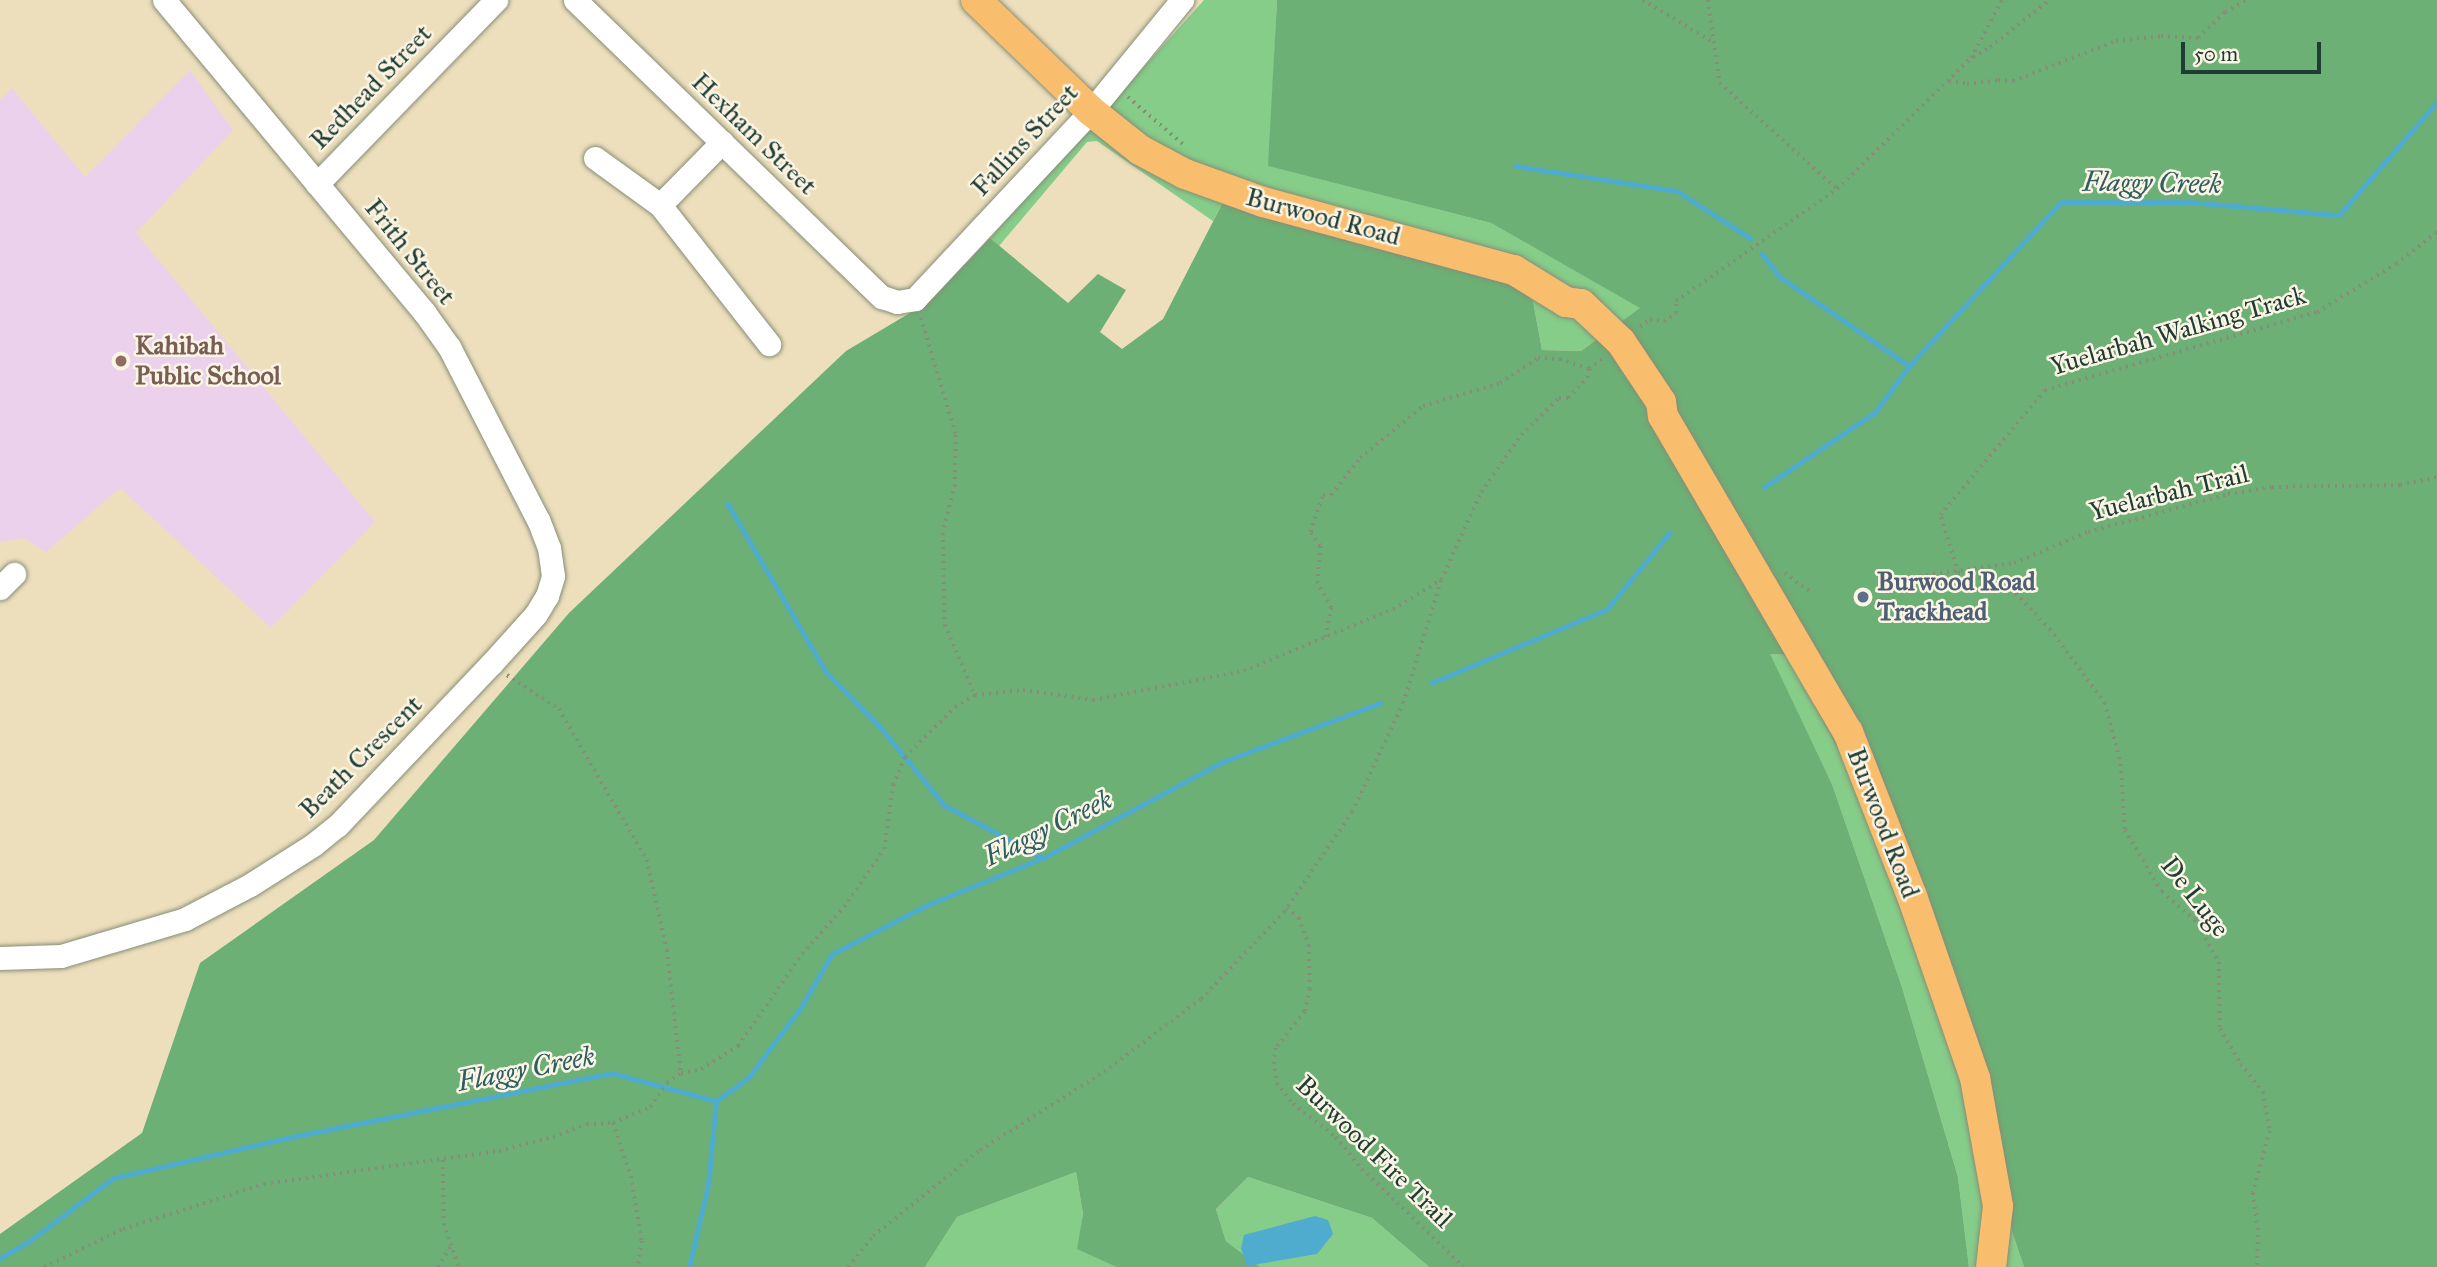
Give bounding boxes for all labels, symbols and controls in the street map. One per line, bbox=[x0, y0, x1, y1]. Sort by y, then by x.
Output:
street label: Redhead Street bbox=[304, 18, 438, 156]
scale bar bbox=[2185, 28, 2325, 72]
text: 50 m bbox=[2194, 41, 2238, 67]
street label: Hexham Street bbox=[685, 67, 823, 201]
street label: Fallins Street bbox=[965, 77, 1085, 203]
water label: Flaggy Creek bbox=[2082, 165, 2222, 201]
street label: Burwood Road bbox=[1242, 181, 1404, 253]
street label: Frith Street bbox=[358, 193, 462, 311]
street label: Yuelarbah Walking Track bbox=[2047, 280, 2309, 382]
place label: Kahibah Public School bbox=[135, 330, 281, 392]
marker: Kahibah Public School bbox=[113, 353, 129, 369]
street label: Yuelarbah Trail bbox=[2086, 458, 2252, 528]
place label: Burwood Road Trackhead bbox=[1877, 566, 2035, 628]
marker: Burwood Road Trackhead bbox=[1855, 589, 1871, 605]
street label: Beath Crescent bbox=[293, 689, 429, 825]
street label: Burwood Road bbox=[1840, 743, 1926, 903]
water label: Flaggy Creek bbox=[978, 782, 1118, 874]
street label: De Luge bbox=[2154, 851, 2236, 943]
water label: Flaggy Creek bbox=[454, 1039, 598, 1099]
street label: Burwood Fire Trail bbox=[1289, 1069, 1459, 1235]

